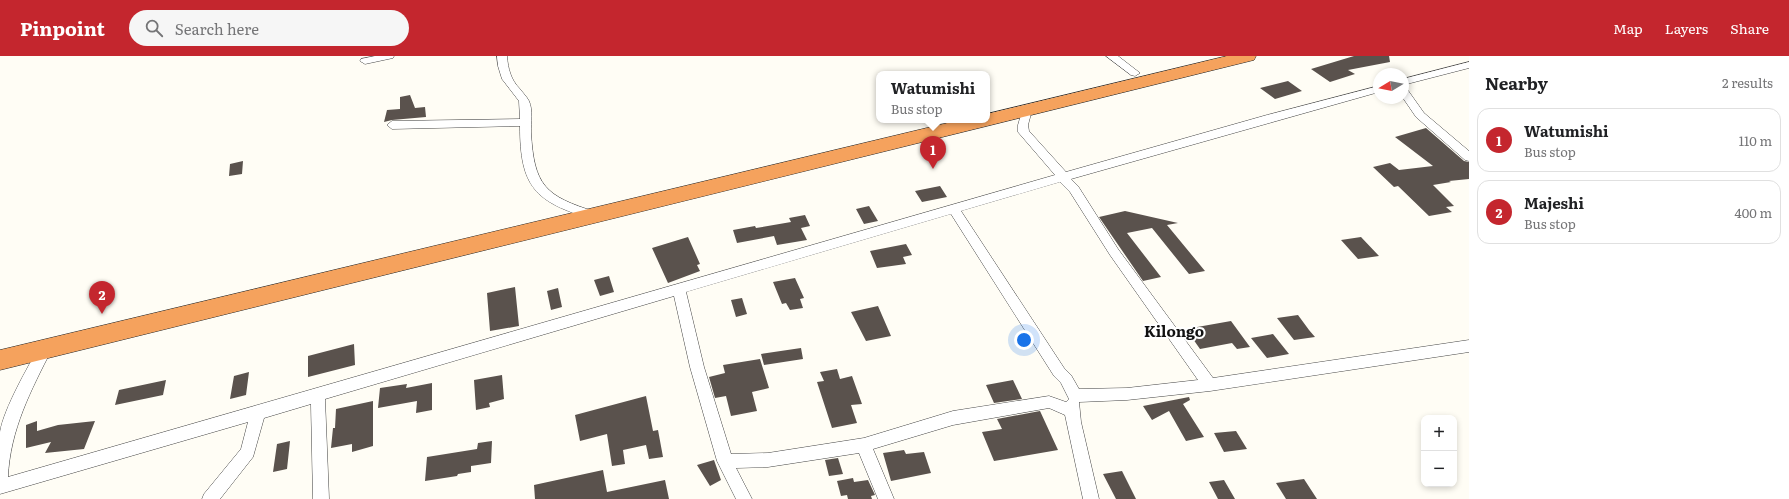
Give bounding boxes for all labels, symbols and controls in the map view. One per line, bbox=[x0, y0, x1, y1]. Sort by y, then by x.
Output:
search box bbox=[129, 10, 409, 46]
text: Pinpoint bbox=[20, 14, 105, 42]
icon: search bbox=[143, 17, 165, 39]
text: Search here bbox=[175, 17, 259, 40]
text: Map bbox=[1613, 18, 1643, 38]
text: Layers bbox=[1665, 18, 1708, 38]
text: Share bbox=[1730, 18, 1769, 38]
north arrow bbox=[1373, 68, 1409, 104]
text: Nearby bbox=[1485, 70, 1548, 95]
popup bbox=[876, 71, 990, 123]
text: 2 results bbox=[1722, 73, 1773, 92]
text: Watumishi bbox=[891, 76, 975, 99]
text: Bus stop bbox=[891, 99, 942, 118]
text: Watumishi bbox=[1524, 119, 1609, 142]
text: 1 bbox=[1496, 131, 1502, 150]
text: 110 m bbox=[1739, 131, 1772, 150]
pin: 1 bbox=[920, 136, 946, 169]
text: Bus stop bbox=[1524, 142, 1576, 161]
text: Majeshi bbox=[1524, 191, 1584, 214]
text: 2 bbox=[1496, 203, 1502, 222]
text: 400 m bbox=[1735, 203, 1772, 222]
text: Bus stop bbox=[1524, 214, 1576, 233]
pin: 2 bbox=[89, 281, 115, 314]
district label: Kilongo bbox=[1144, 319, 1204, 342]
your location bbox=[1014, 330, 1034, 350]
map controls bbox=[1421, 415, 1457, 487]
button: + bbox=[1421, 415, 1457, 451]
button: − bbox=[1421, 451, 1457, 487]

